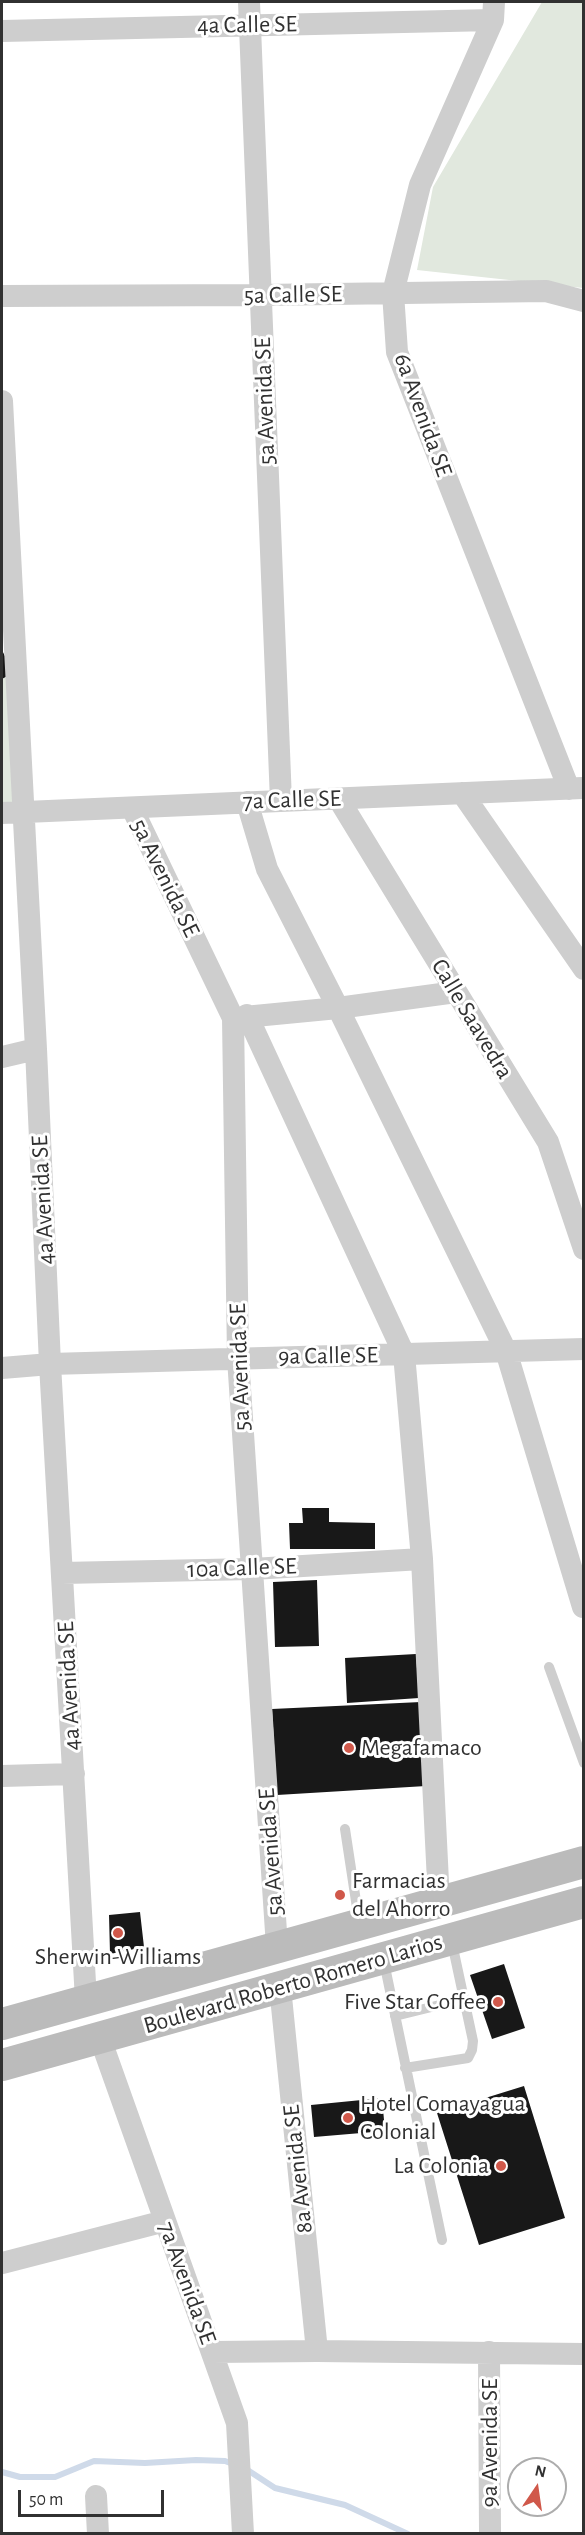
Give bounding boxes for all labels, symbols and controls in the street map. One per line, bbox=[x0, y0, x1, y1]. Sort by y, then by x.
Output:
street label: 4a Calle SE bbox=[197, 10, 297, 40]
street label: 5a Calle SE bbox=[244, 280, 342, 310]
street label: 5a Avenida SE bbox=[248, 337, 282, 465]
street label: 6a Avenida SE bbox=[387, 349, 459, 481]
street label: 7a Calle SE bbox=[242, 784, 342, 816]
street label: 5a Avenida SE bbox=[124, 814, 206, 942]
street label: Calle Saavedra bbox=[425, 954, 519, 1084]
street label: 4a Avenida SE bbox=[25, 1135, 61, 1265]
street label: 5a Avenida SE bbox=[223, 1303, 257, 1431]
street label: 9a Calle SE bbox=[278, 1341, 378, 1371]
street label: 10a Calle SE bbox=[187, 1552, 297, 1584]
street label: 4a Avenida SE bbox=[51, 1621, 87, 1751]
place label: Megafamaco bbox=[361, 1734, 482, 1762]
marker: Megafamaco bbox=[342, 1741, 356, 1755]
street label: 5a Avenida SE bbox=[252, 1787, 290, 1917]
place label: Farmacias del Ahorro bbox=[352, 1867, 451, 1923]
marker: Farmacias del Ahorro bbox=[333, 1888, 347, 1902]
marker: Sherwin-Williams bbox=[111, 1926, 125, 1940]
street label: Boulevard Roberto Romero Larios bbox=[140, 1927, 446, 2041]
place label: Sherwin-Williams bbox=[35, 1943, 201, 1971]
place label: Five Star Coffee bbox=[344, 1988, 486, 2016]
marker: Five Star Coffee bbox=[491, 1995, 505, 2009]
place label: Hotel Comayagua Colonial bbox=[360, 2090, 525, 2146]
street label: 8a Avenida SE bbox=[277, 2103, 319, 2235]
marker: Hotel Comayagua Colonial bbox=[341, 2111, 355, 2125]
place label: La Colonia bbox=[393, 2152, 489, 2180]
marker: La Colonia bbox=[494, 2159, 508, 2173]
street label: 7a Avenida SE bbox=[152, 2218, 222, 2348]
street label: 9a Avenida SE bbox=[476, 2378, 504, 2508]
north arrow bbox=[507, 2457, 567, 2517]
text: N bbox=[533, 2462, 548, 2480]
scale bar bbox=[21, 2478, 166, 2516]
text: 50 m bbox=[29, 2491, 63, 2509]

